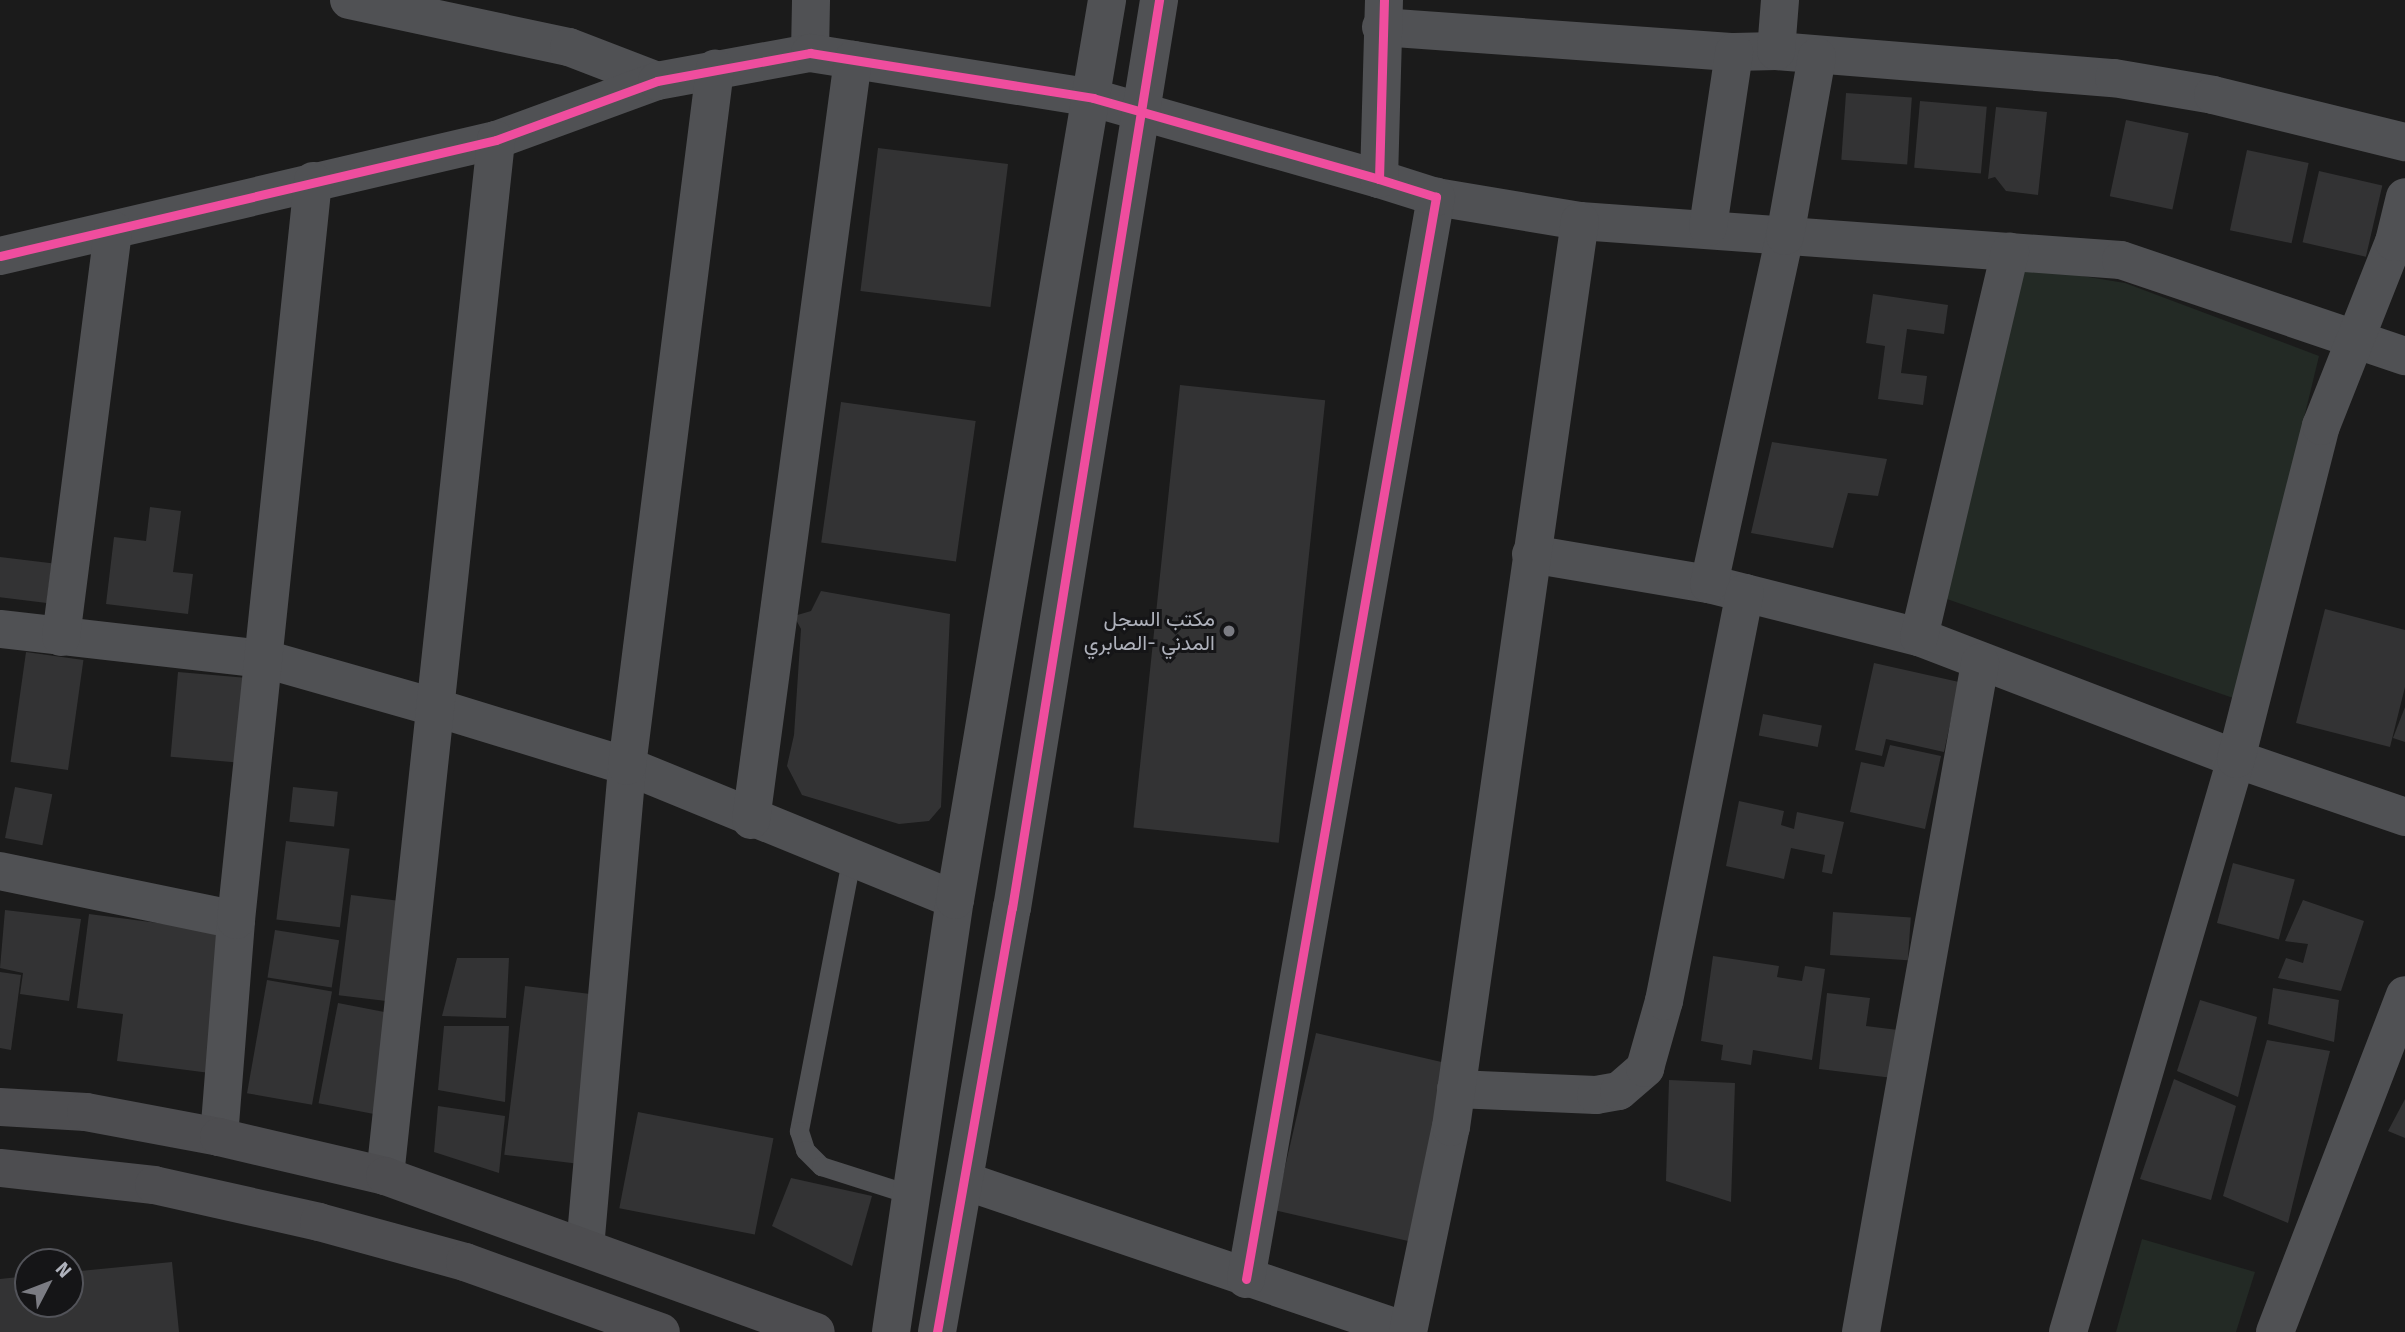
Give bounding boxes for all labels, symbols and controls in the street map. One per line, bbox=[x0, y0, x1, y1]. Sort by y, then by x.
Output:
place label: مكتب السجل المدني -الصابري bbox=[1084, 606, 1215, 656]
marker: مكتب السجل المدني -الصابري bbox=[1221, 623, 1237, 639]
north arrow bbox=[14, 1248, 84, 1318]
text: N bbox=[51, 1258, 76, 1282]

